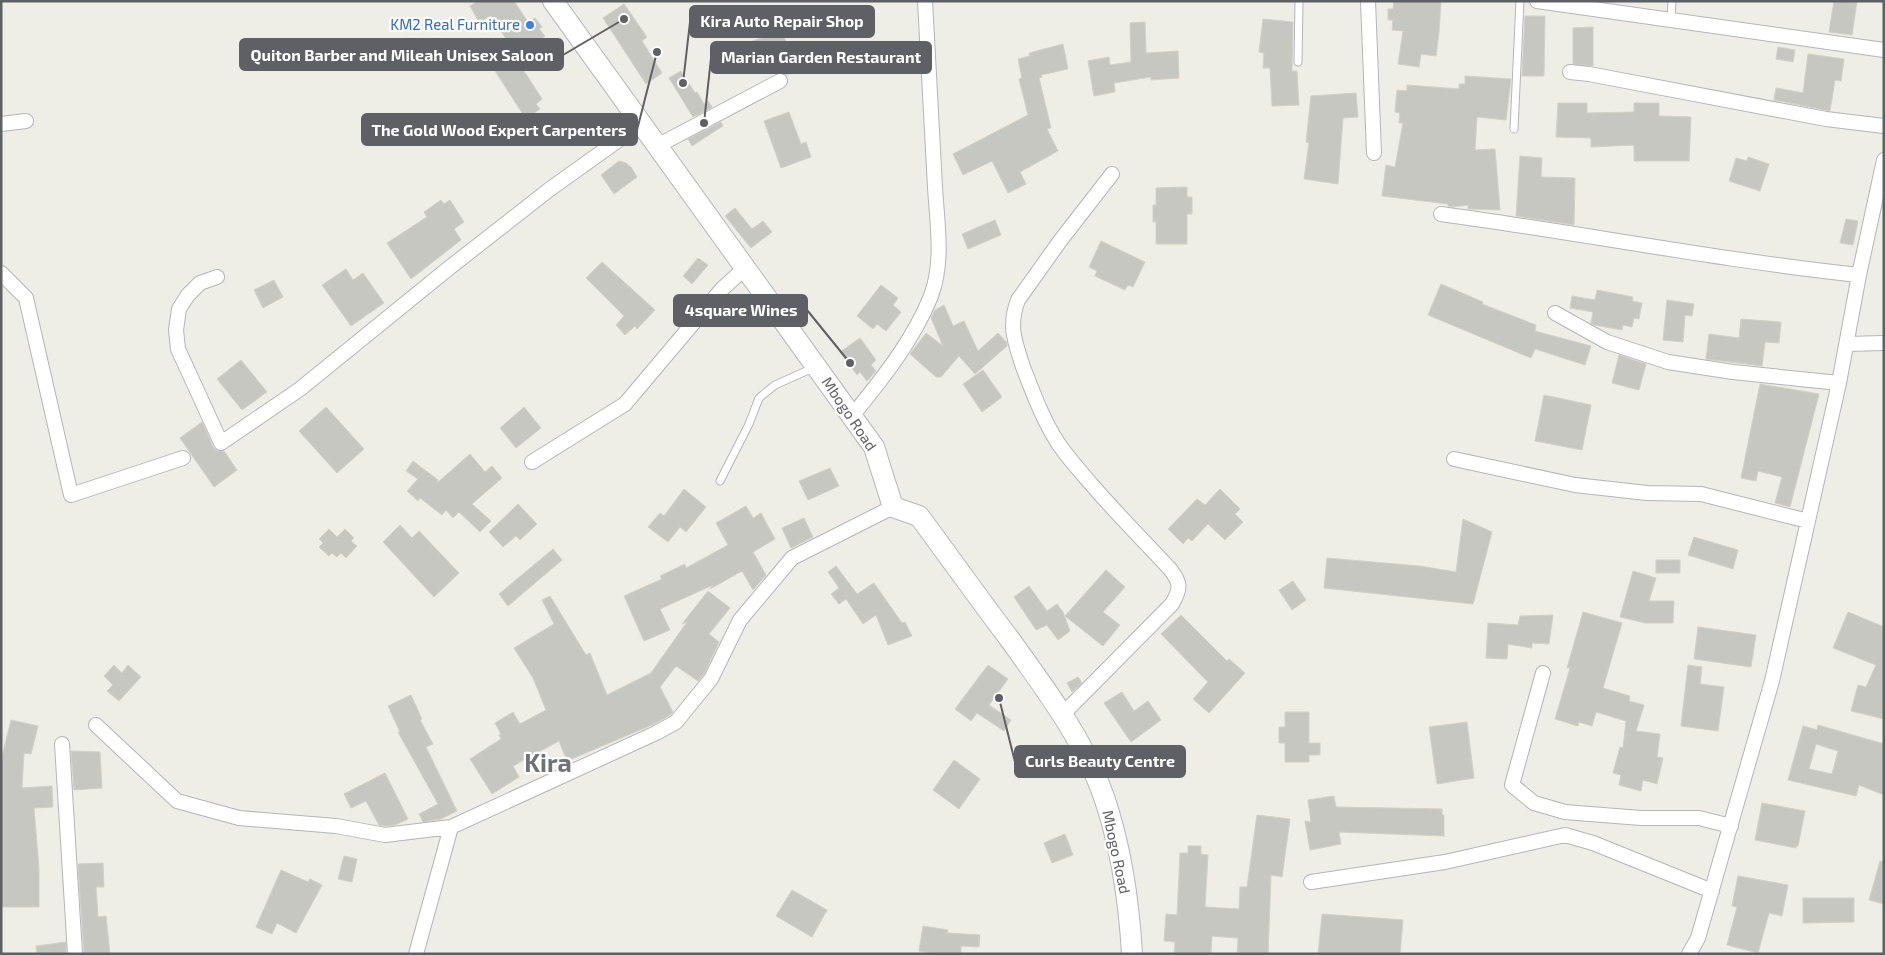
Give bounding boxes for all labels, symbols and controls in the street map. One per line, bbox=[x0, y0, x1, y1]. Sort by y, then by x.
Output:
callout: Kira Auto Repair Shop bbox=[690, 6, 874, 37]
text: Kira Auto Repair Shop bbox=[700, 11, 864, 30]
place label: KM2 Real Furniture bbox=[390, 15, 520, 33]
marker: KM2 Real Furniture bbox=[524, 19, 536, 31]
callout: Quiton Barber and Mileah Unisex Saloon bbox=[240, 39, 563, 70]
callout: Marian Garden Restaurant bbox=[711, 42, 931, 73]
text: Quiton Barber and Mileah Unisex Saloon bbox=[250, 45, 554, 65]
text: Marian Garden Restaurant bbox=[721, 47, 921, 66]
callout: The Gold Wood Expert Carpenters bbox=[362, 114, 637, 145]
text: The Gold Wood Expert Carpenters bbox=[371, 120, 627, 139]
callout: 4square Wines bbox=[674, 295, 807, 326]
text: 4square Wines bbox=[684, 300, 798, 319]
street label: Mbogo Road bbox=[819, 373, 881, 454]
callout: Curls Beauty Centre bbox=[1015, 746, 1185, 777]
district label: Kira bbox=[524, 747, 572, 777]
text: Curls Beauty Centre bbox=[1025, 751, 1175, 771]
street label: Mbogo Road bbox=[1099, 808, 1135, 895]

